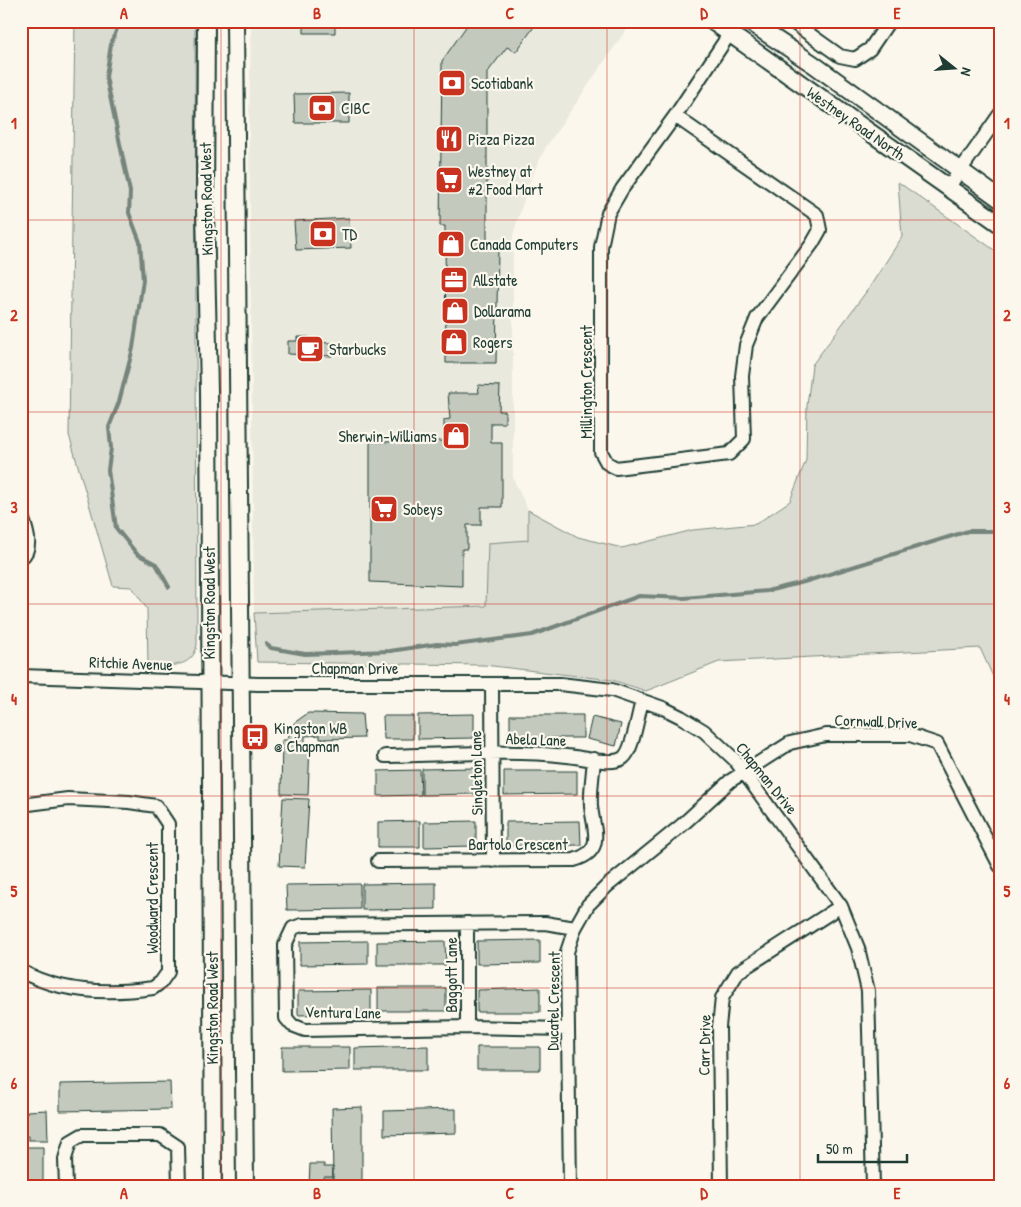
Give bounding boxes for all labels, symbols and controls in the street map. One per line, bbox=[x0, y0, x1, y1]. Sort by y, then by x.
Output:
text: A bbox=[120, 2, 128, 24]
text: B bbox=[313, 2, 321, 24]
text: C bbox=[506, 2, 515, 24]
text: D bbox=[700, 2, 708, 24]
text: E bbox=[893, 2, 901, 24]
north arrow bbox=[928, 42, 978, 92]
text: N bbox=[957, 66, 977, 79]
bank icon: Scotiabank bbox=[437, 68, 467, 98]
place label: Scotiabank bbox=[471, 72, 533, 94]
street label: Westney Road North bbox=[803, 81, 910, 165]
bank icon: CIBC bbox=[307, 93, 337, 123]
place label: CIBC bbox=[341, 97, 371, 119]
text: 1 bbox=[11, 112, 17, 134]
text: 1 bbox=[1004, 112, 1010, 134]
restaurant icon: Pizza Pizza bbox=[434, 124, 464, 154]
place label: Pizza Pizza bbox=[468, 128, 534, 150]
street label: Kingston Road West bbox=[194, 142, 218, 256]
place label: Westney at #2 Food Mart bbox=[468, 160, 543, 200]
supermarket icon: Westney at #2 Food Mart bbox=[434, 165, 464, 195]
bank icon: TD bbox=[308, 219, 338, 249]
place label: TD bbox=[342, 223, 357, 245]
shop icon: Canada Computers bbox=[436, 229, 466, 259]
place label: Canada Computers bbox=[470, 233, 578, 255]
office icon: Allstate bbox=[439, 265, 469, 295]
place label: Allstate bbox=[473, 269, 518, 291]
shop icon: Dollarama bbox=[440, 296, 470, 326]
place label: Dollarama bbox=[474, 300, 531, 322]
text: 2 bbox=[10, 304, 18, 326]
text: 2 bbox=[1003, 304, 1011, 326]
street label: Millington Crescent bbox=[575, 325, 597, 439]
shop icon: Rogers bbox=[439, 327, 469, 357]
place label: Rogers bbox=[473, 331, 513, 353]
cafe icon: Starbucks bbox=[295, 334, 325, 364]
place label: Starbucks bbox=[329, 338, 386, 360]
shop icon: Sherwin-Williams bbox=[441, 421, 471, 451]
place label: Sherwin-Williams bbox=[338, 425, 437, 447]
supermarket icon: Sobeys bbox=[369, 494, 399, 524]
text: 3 bbox=[10, 496, 18, 518]
text: 3 bbox=[1003, 496, 1011, 518]
place label: Sobeys bbox=[403, 498, 443, 520]
street label: Kingston Road West bbox=[198, 546, 220, 660]
street label: Ritchie Avenue bbox=[89, 651, 174, 675]
street label: Chapman Drive bbox=[312, 657, 399, 679]
text: 4 bbox=[11, 688, 17, 710]
text: 4 bbox=[1004, 688, 1010, 710]
street label: Cornwall Drive bbox=[834, 709, 918, 733]
place label: Kingston WB @ Chapman bbox=[274, 717, 347, 757]
bus stop icon: Kingston WB @ Chapman bbox=[240, 722, 270, 752]
street label: Abela Lane bbox=[505, 727, 567, 751]
street label: Singleton Lane bbox=[464, 730, 488, 815]
street label: Chapman Drive bbox=[731, 737, 803, 819]
street label: Bartolo Crescent bbox=[468, 833, 568, 855]
street label: Woodward Crescent bbox=[141, 842, 163, 954]
text: 5 bbox=[11, 880, 18, 902]
text: 5 bbox=[1004, 880, 1011, 902]
street label: Baggott Lane bbox=[440, 937, 462, 1013]
street label: Kingston Road West bbox=[201, 951, 223, 1065]
street label: Ducatel Crescent bbox=[541, 951, 565, 1051]
street label: Ventura Lane bbox=[305, 1000, 382, 1024]
street label: Carr Drive bbox=[692, 1014, 716, 1076]
text: 6 bbox=[11, 1072, 18, 1094]
text: 6 bbox=[1004, 1072, 1011, 1094]
scale bar bbox=[818, 1132, 907, 1164]
text: 50 m bbox=[826, 1138, 853, 1159]
text: A bbox=[120, 1182, 128, 1204]
text: B bbox=[313, 1182, 321, 1204]
text: C bbox=[506, 1182, 515, 1204]
text: D bbox=[700, 1182, 708, 1204]
text: E bbox=[893, 1182, 901, 1204]

